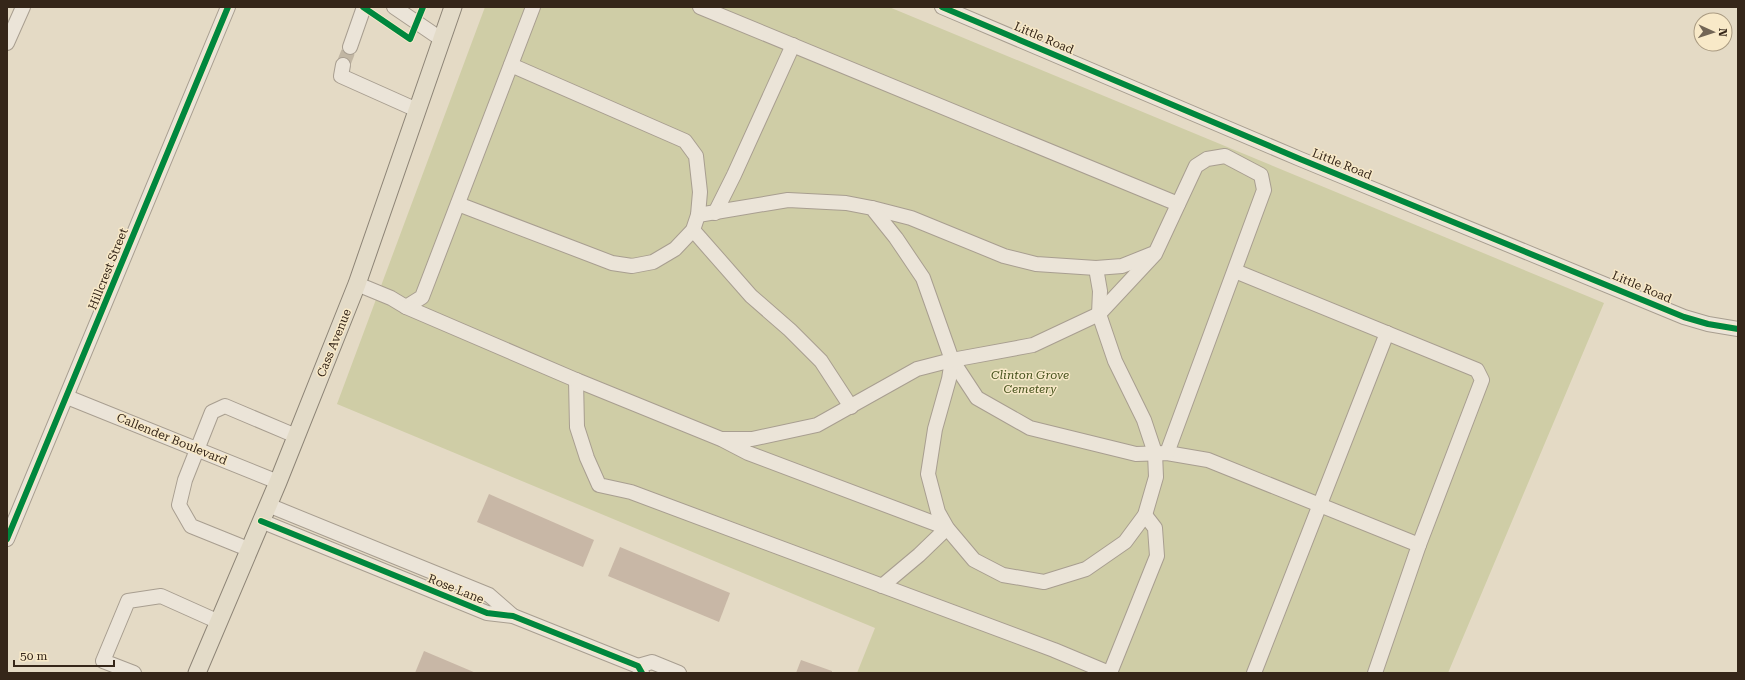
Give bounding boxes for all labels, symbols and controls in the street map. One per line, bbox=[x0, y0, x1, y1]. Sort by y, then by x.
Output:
north arrow bbox=[1693, 12, 1733, 52]
street label: Little Road bbox=[1012, 19, 1076, 57]
text: N bbox=[1716, 28, 1729, 38]
street label: Little Road bbox=[1310, 146, 1374, 182]
street label: Hillcrest Street bbox=[85, 226, 131, 312]
street label: Little Road bbox=[1610, 268, 1674, 306]
street label: Cass Avenue bbox=[314, 306, 354, 379]
park label: Clinton Grove Cemetery bbox=[991, 368, 1069, 396]
street label: Callender Boulevard bbox=[115, 410, 230, 468]
street label: Rose Lane bbox=[426, 571, 486, 607]
scale bar bbox=[14, 642, 114, 668]
text: 50 m bbox=[20, 649, 47, 663]

